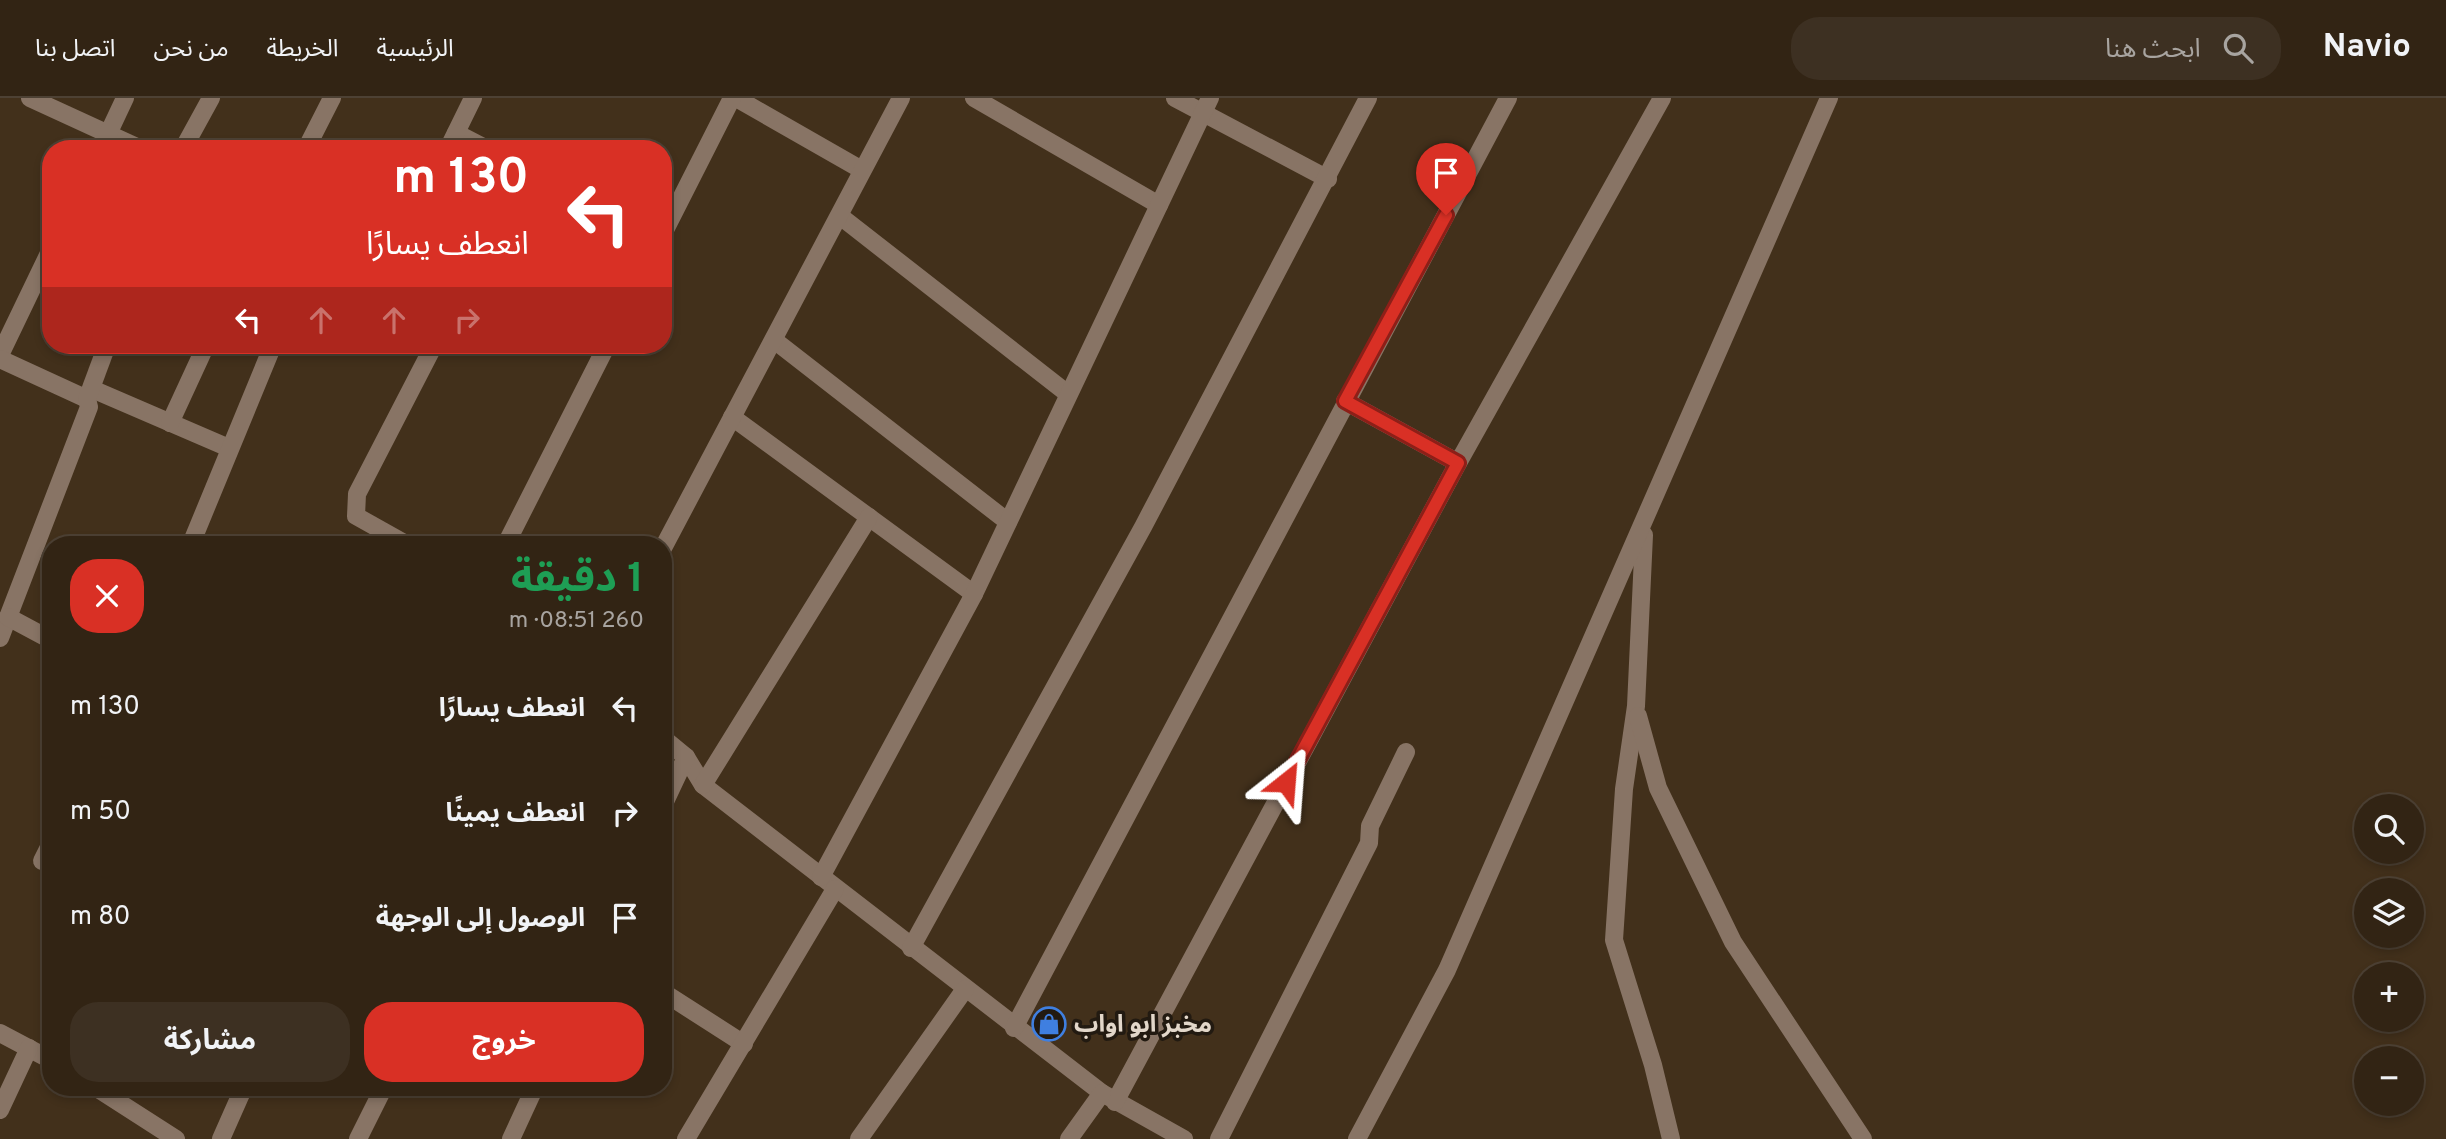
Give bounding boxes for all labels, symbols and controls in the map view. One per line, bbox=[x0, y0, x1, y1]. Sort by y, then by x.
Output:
search box bbox=[1791, 17, 2281, 80]
text: Navio bbox=[2323, 27, 2411, 69]
icon: search bbox=[2219, 29, 2257, 67]
text: ابحث هنا bbox=[2105, 34, 2201, 67]
text: اتصل بنا bbox=[35, 35, 116, 65]
text: من نحن bbox=[154, 35, 229, 65]
text: الخريطة bbox=[267, 35, 338, 65]
text: الرئيسية bbox=[376, 35, 454, 65]
pin bbox=[1416, 143, 1476, 215]
text: 130 m bbox=[393, 149, 529, 211]
icon: arrive bbox=[1427, 154, 1465, 192]
icon: left bbox=[553, 168, 644, 259]
text: انعطف يسارًا bbox=[366, 226, 529, 266]
icon: left bbox=[229, 301, 267, 339]
icon: ahead bbox=[302, 301, 340, 339]
icon: ahead bbox=[375, 301, 413, 339]
icon: right bbox=[448, 301, 486, 339]
text: 1 دقيقة bbox=[511, 554, 644, 607]
button: close bbox=[70, 559, 144, 633]
text: 260 m · 08:51 bbox=[509, 607, 644, 636]
icon: left bbox=[606, 689, 644, 727]
text: 130 m bbox=[70, 691, 140, 724]
text: انعطف يسارًا bbox=[439, 693, 585, 726]
position arrow bbox=[1249, 745, 1323, 819]
icon: right bbox=[606, 794, 644, 832]
map controls bbox=[2354, 794, 2424, 1116]
button: search bbox=[2354, 794, 2424, 864]
text: 50 m bbox=[70, 796, 131, 829]
text: انعطف يمينًا bbox=[446, 798, 585, 831]
button: layers bbox=[2354, 878, 2424, 948]
icon: arrive bbox=[606, 899, 644, 937]
text: 80 m bbox=[70, 901, 130, 934]
text: الوصول إلى الوجهة bbox=[376, 903, 585, 936]
button: + bbox=[2354, 962, 2424, 1032]
button: مشاركة bbox=[70, 1002, 350, 1082]
button: خروج bbox=[364, 1002, 644, 1082]
shop icon: مخبز ابو اواب bbox=[1030, 1005, 1068, 1043]
place label: مخبز ابو اواب bbox=[1074, 1011, 1212, 1041]
button: − bbox=[2354, 1046, 2424, 1116]

